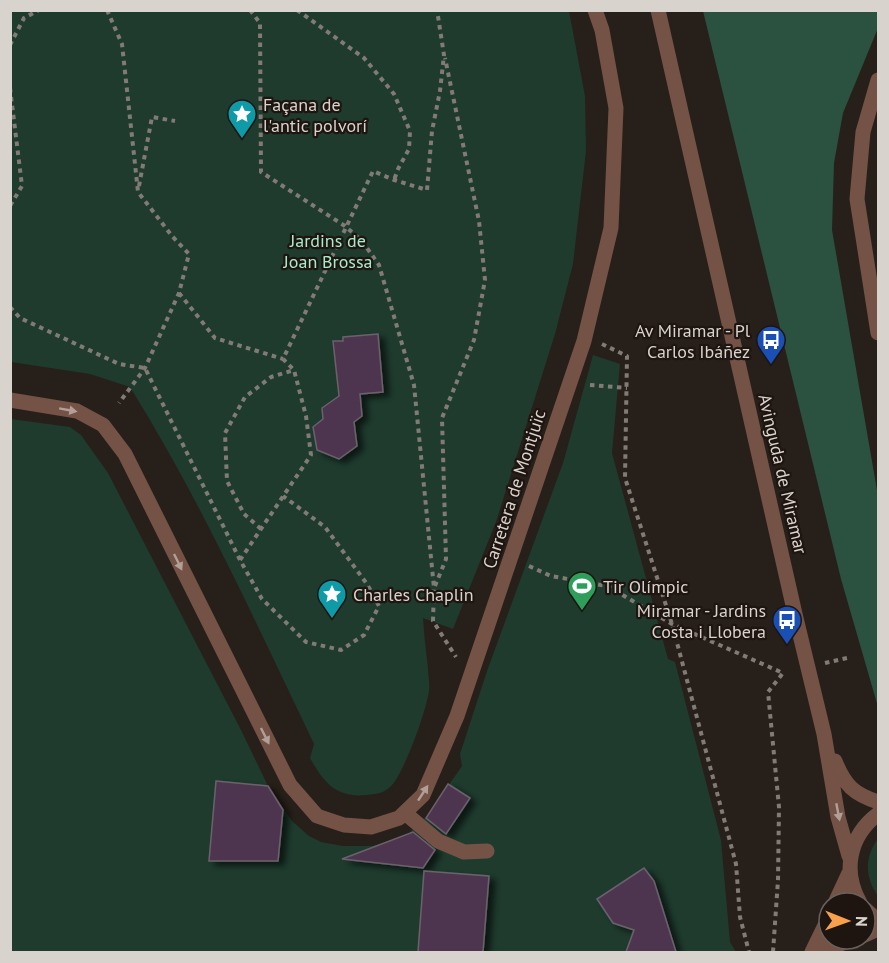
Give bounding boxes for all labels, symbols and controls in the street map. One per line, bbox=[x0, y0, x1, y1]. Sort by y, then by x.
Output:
place label: Façana de l'antic polvorí bbox=[263, 93, 367, 137]
place icon: Façana de l'antic polvorí bbox=[226, 98, 258, 140]
park label: Jardins de Joan Brossa bbox=[283, 229, 372, 273]
place label: Av Miramar - Pl Carlos Ibáñez bbox=[635, 319, 751, 363]
bus stop icon: Av Miramar - Pl Carlos Ibáñez bbox=[755, 324, 787, 366]
street label: Avinguda de Miramar bbox=[753, 392, 813, 556]
one-way arrow bbox=[59, 405, 78, 414]
street label: Carretera de Montjuïc bbox=[477, 406, 551, 572]
one-way arrow bbox=[173, 553, 182, 570]
sports icon: Tir Olímpic bbox=[566, 570, 598, 612]
place label: Tir Olímpic bbox=[603, 575, 688, 598]
place icon: Charles Chaplin bbox=[316, 578, 348, 620]
place label: Charles Chaplin bbox=[353, 583, 474, 606]
place label: Miramar - Jardins Costa i Llobera bbox=[637, 599, 766, 643]
bus stop icon: Miramar - Jardins Costa i Llobera bbox=[771, 604, 803, 646]
one-way arrow bbox=[260, 728, 269, 745]
one-way arrow bbox=[417, 784, 428, 801]
one-way arrow bbox=[834, 803, 843, 822]
north arrow bbox=[817, 891, 877, 951]
text: N bbox=[852, 916, 872, 927]

